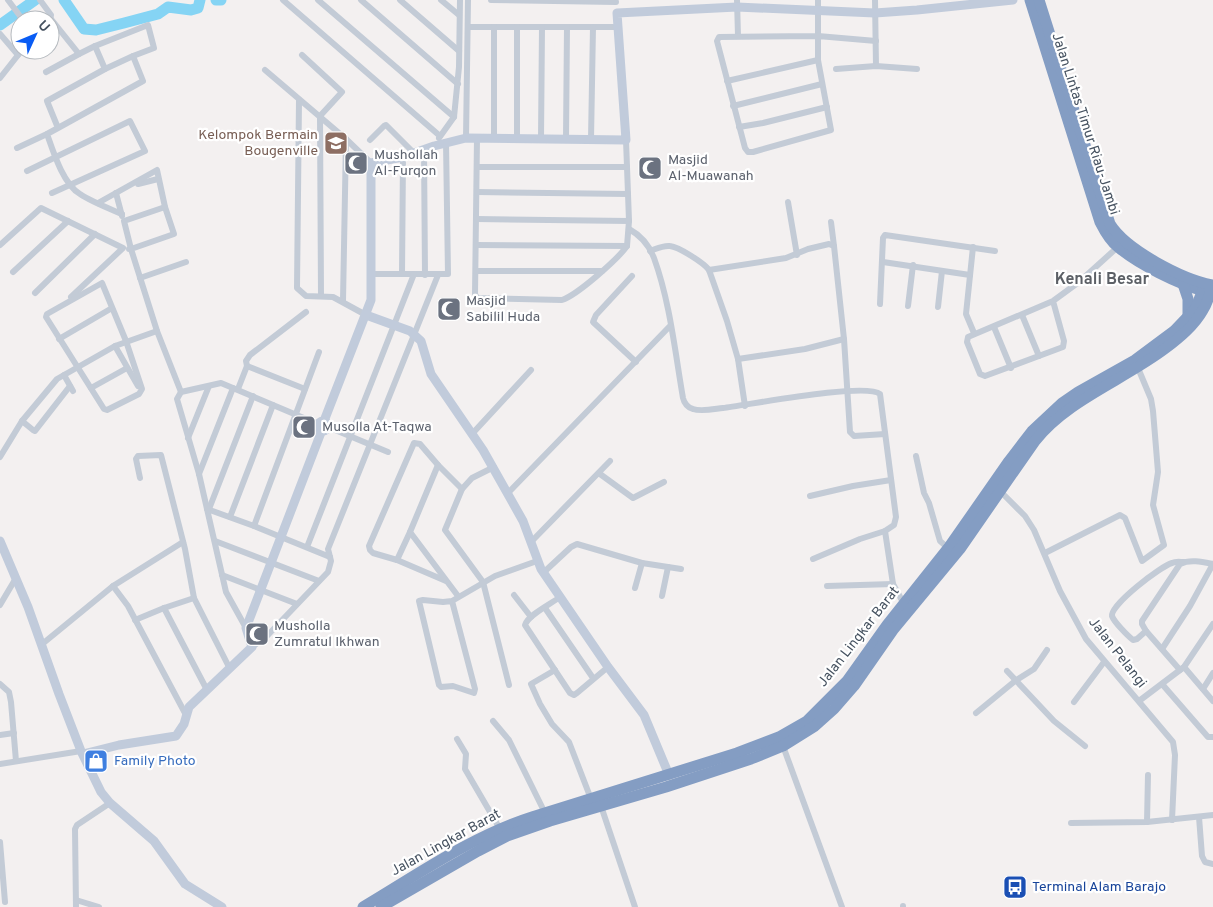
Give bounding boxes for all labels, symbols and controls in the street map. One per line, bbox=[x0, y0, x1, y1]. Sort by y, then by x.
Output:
north arrow bbox=[10, 10, 60, 60]
text: U bbox=[34, 18, 53, 37]
street label: Jalan Lintas Timur Riau-Jambi bbox=[1047, 31, 1123, 217]
place label: Kelompok Bermain Bougenville bbox=[198, 127, 318, 160]
school or university icon: Kelompok Bermain Bougenville bbox=[323, 130, 349, 156]
place label: Mushollah Al-Furqon bbox=[374, 147, 438, 180]
mosque icon: Mushollah Al-Furqon bbox=[343, 150, 369, 176]
place label: Masjid Al-Muawanah bbox=[668, 152, 754, 185]
mosque icon: Masjid Al-Muawanah bbox=[637, 155, 663, 181]
district label: Kenali Besar bbox=[1055, 270, 1150, 290]
place label: Masjid Sabilil Huda bbox=[466, 293, 540, 326]
mosque icon: Masjid Sabilil Huda bbox=[436, 296, 462, 322]
mosque icon: Musolla At-Taqwa bbox=[291, 414, 317, 440]
place label: Musolla At-Taqwa bbox=[322, 419, 432, 436]
street label: Jalan Lingkar Barat bbox=[815, 583, 903, 691]
street label: Jalan Pelangi bbox=[1084, 614, 1150, 692]
place label: Musholla Zumratul Ikhwan bbox=[274, 618, 380, 651]
mosque icon: Musholla Zumratul Ikhwan bbox=[244, 621, 270, 647]
shop icon: Family Photo bbox=[83, 748, 109, 774]
place label: Family Photo bbox=[114, 753, 196, 770]
street label: Jalan Lingkar Barat bbox=[388, 806, 504, 880]
bus stop icon: Terminal Alam Barajo bbox=[1002, 874, 1028, 900]
place label: Terminal Alam Barajo bbox=[1032, 879, 1166, 896]

